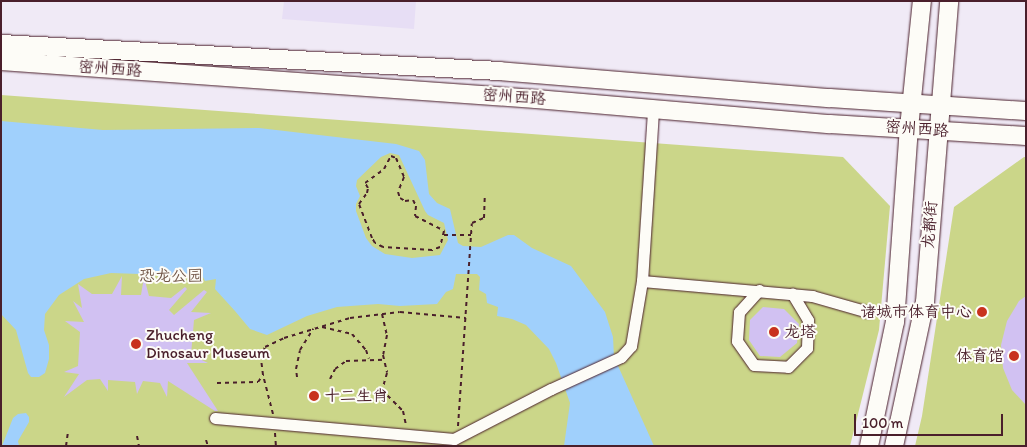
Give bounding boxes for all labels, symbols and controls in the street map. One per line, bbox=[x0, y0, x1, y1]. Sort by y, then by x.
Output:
street label: 密州西路 bbox=[77, 57, 143, 81]
street label: 密州西路 bbox=[481, 85, 547, 109]
street label: 密州西路 bbox=[884, 117, 950, 141]
street label: 龙都街 bbox=[919, 200, 941, 250]
park label: 恐龙公园 bbox=[139, 266, 203, 286]
place label: 诸城市体育中心 bbox=[860, 302, 972, 322]
marker: 诸城市体育中心 bbox=[976, 306, 988, 318]
place label: 龙塔 bbox=[784, 322, 816, 342]
place label: Zhucheng Dinosaur Museum bbox=[146, 325, 270, 363]
marker: 龙塔 bbox=[768, 326, 780, 338]
marker: Zhucheng Dinosaur Museum bbox=[130, 338, 142, 350]
place label: 体育馆 bbox=[956, 346, 1004, 366]
marker: 体育馆 bbox=[1008, 350, 1020, 362]
place label: 十二生肖 bbox=[324, 386, 388, 406]
marker: 十二生肖 bbox=[308, 390, 320, 402]
scale bar bbox=[857, 404, 1006, 436]
text: 100 m bbox=[862, 414, 903, 432]

